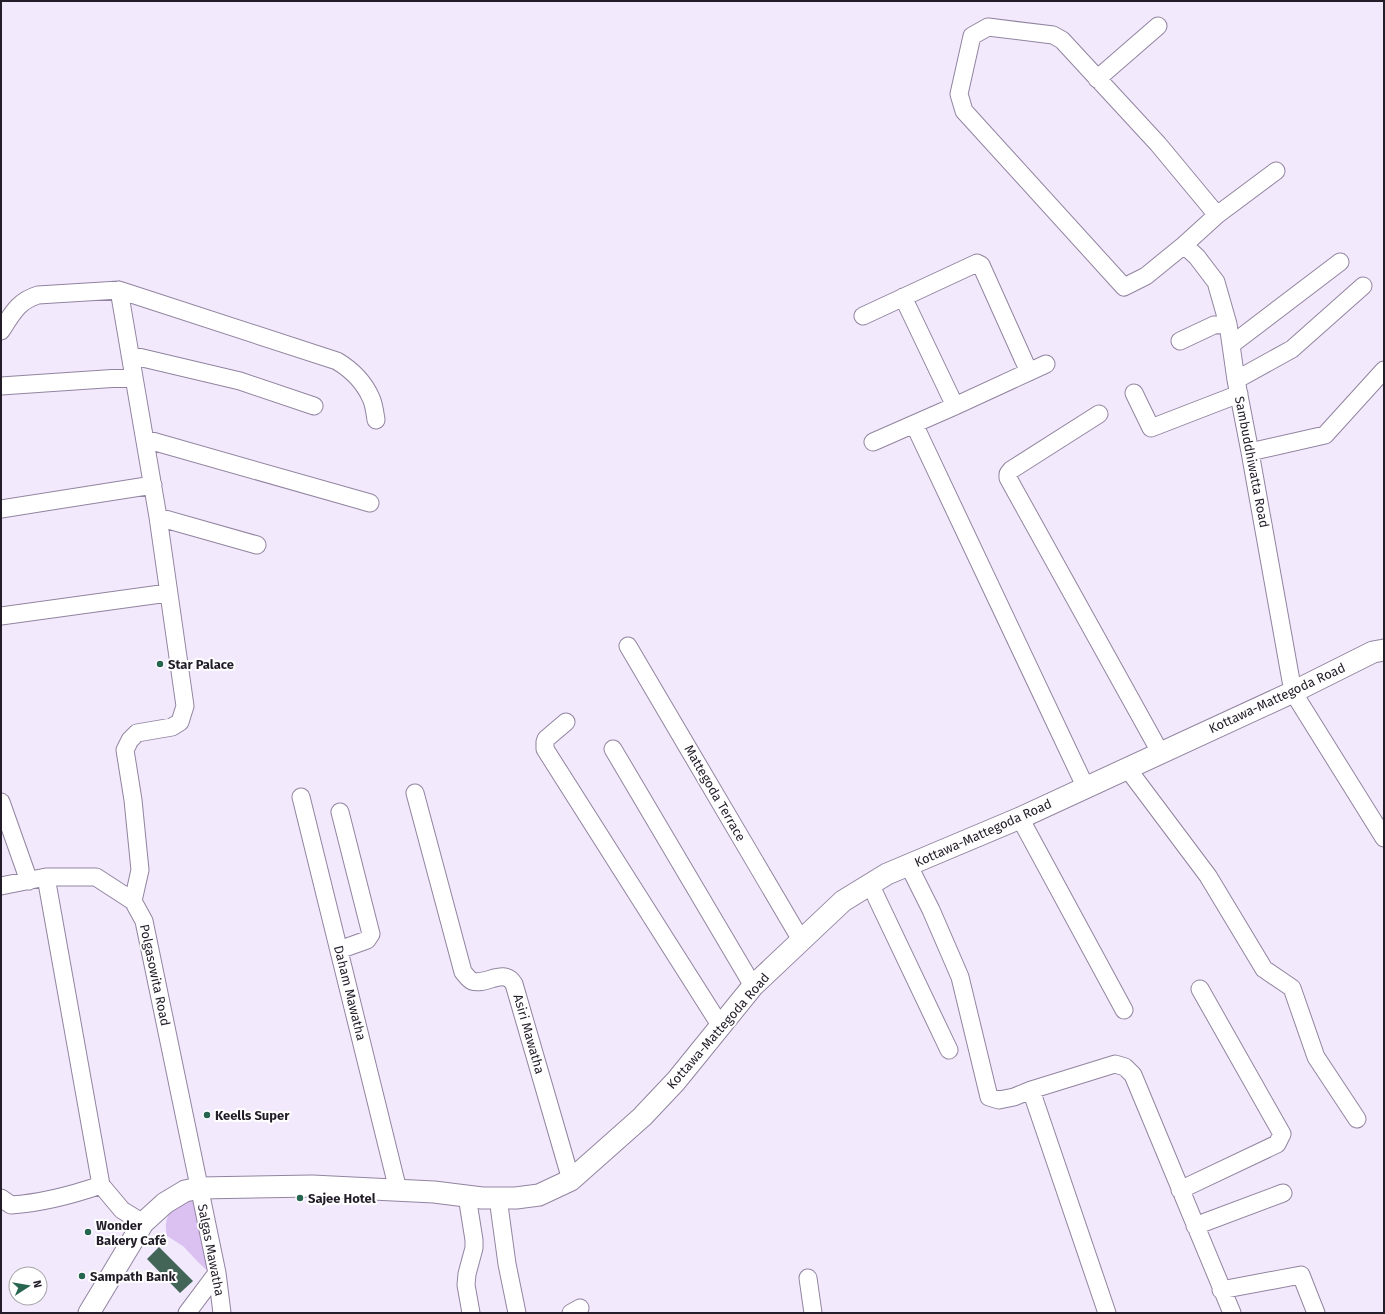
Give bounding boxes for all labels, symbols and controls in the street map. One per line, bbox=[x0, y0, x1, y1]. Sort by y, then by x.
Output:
street label: Sambuddhiwatta Road bbox=[1232, 395, 1272, 529]
place label: Star Palace bbox=[168, 657, 234, 672]
marker: Star Palace bbox=[155, 659, 165, 669]
street label: Kottawa-Mattegoda Road bbox=[1206, 660, 1348, 736]
street label: Mattegoda Terrace bbox=[681, 742, 749, 844]
street label: Kottawa-Mattegoda Road bbox=[912, 796, 1054, 870]
street label: Polgasowita Road bbox=[137, 923, 173, 1027]
street label: Daham Mawatha bbox=[331, 944, 369, 1042]
street label: Kottawa-Mattegoda Road bbox=[664, 970, 772, 1092]
street label: Asiri Mawatha bbox=[510, 992, 548, 1076]
place label: Keells Super bbox=[215, 1108, 290, 1123]
marker: Keells Super bbox=[202, 1110, 212, 1120]
place label: Sajee Hotel bbox=[308, 1191, 376, 1206]
marker: Sajee Hotel bbox=[295, 1193, 305, 1203]
street label: Salgas Mawatha bbox=[195, 1203, 227, 1297]
place label: Wonder Bakery Café bbox=[96, 1218, 167, 1248]
marker: Wonder Bakery Café bbox=[83, 1227, 93, 1237]
north arrow bbox=[8, 1266, 48, 1306]
place label: Sampath Bank bbox=[90, 1269, 177, 1284]
marker: Sampath Bank bbox=[77, 1271, 87, 1281]
text: N bbox=[30, 1279, 44, 1289]

